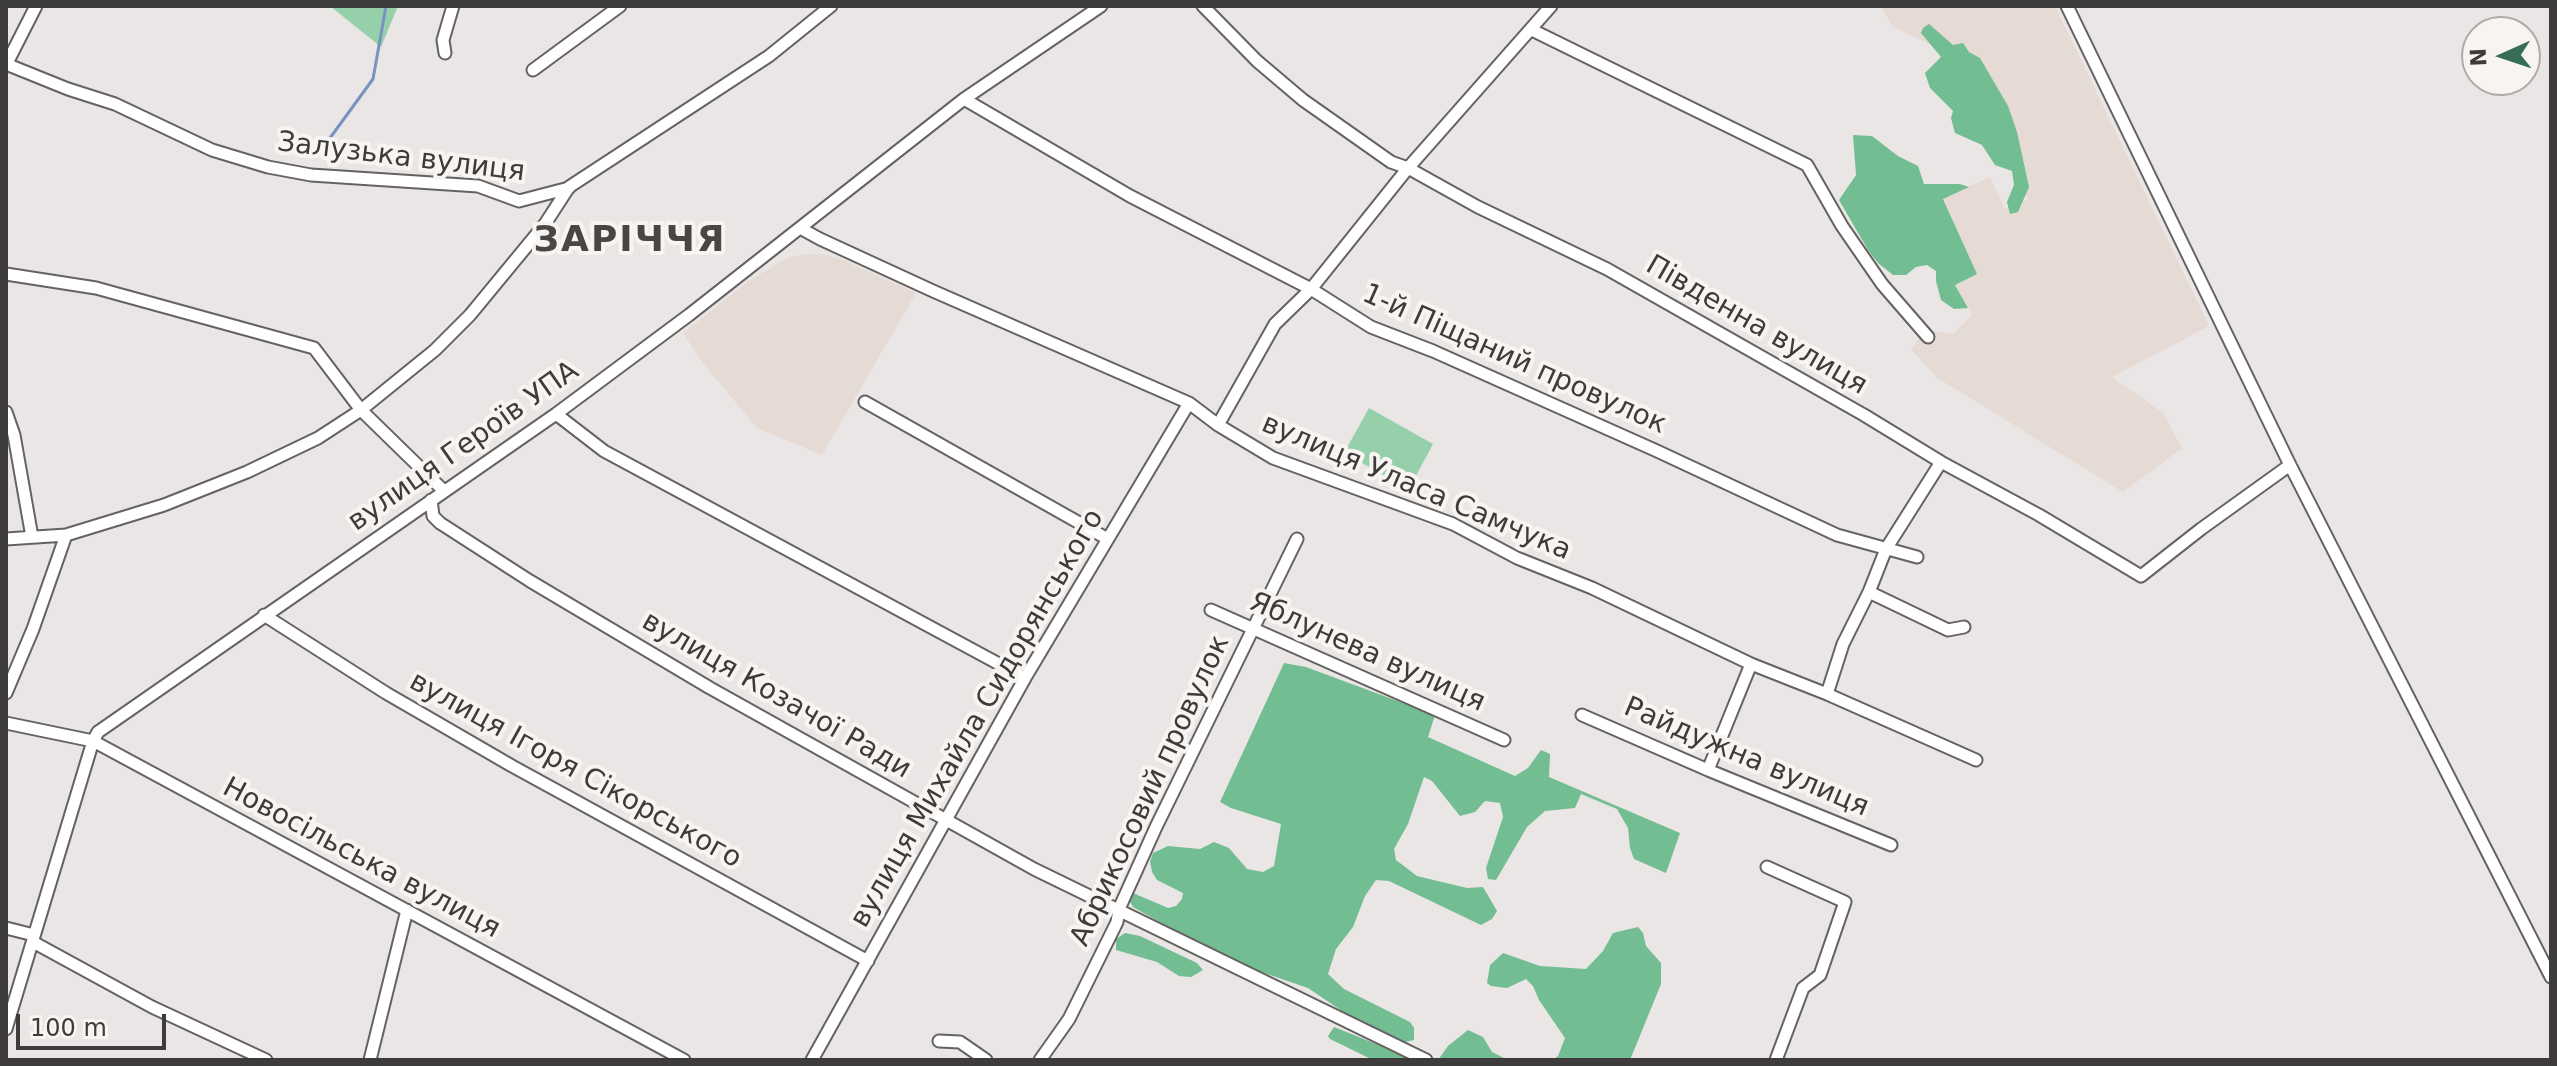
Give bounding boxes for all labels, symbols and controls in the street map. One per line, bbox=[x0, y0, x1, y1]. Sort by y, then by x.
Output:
north arrow bbox=[2461, 16, 2541, 96]
text: N bbox=[2466, 47, 2491, 67]
street label: Залузька вулиця bbox=[275, 126, 527, 190]
district label: ЗАРІЧЧЯ bbox=[533, 220, 727, 264]
street label: Південна вулиця bbox=[1639, 249, 1873, 403]
street label: 1-й Піщаний провулок bbox=[1357, 278, 1671, 442]
street label: вулиця Героїв УПА bbox=[342, 355, 586, 539]
street label: вулиця Уласа Самчука bbox=[1256, 408, 1576, 568]
street label: вулиця Михайла Сидорянського bbox=[844, 504, 1112, 934]
street label: Яблунева вулиця bbox=[1244, 586, 1490, 720]
street label: вулиця Козачої Ради bbox=[636, 605, 916, 787]
street label: Абрикосовий провулок bbox=[1064, 630, 1238, 952]
street label: вулиця Ігоря Сікорського bbox=[403, 666, 747, 876]
street label: Райдужна вулиця bbox=[1618, 691, 1874, 825]
street label: Новосільська вулиця bbox=[217, 772, 505, 946]
scale bar bbox=[20, 998, 170, 1048]
text: 100 m bbox=[30, 1014, 107, 1042]

